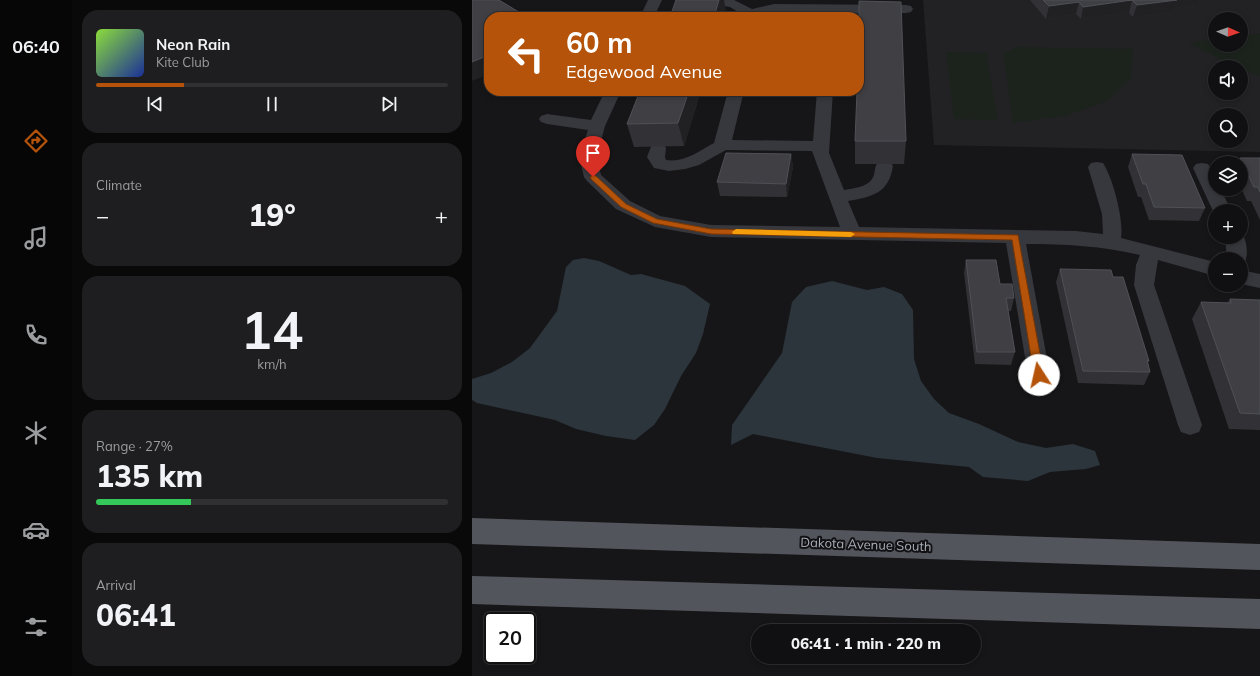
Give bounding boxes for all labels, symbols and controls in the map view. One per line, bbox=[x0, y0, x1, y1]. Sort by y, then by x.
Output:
north arrow bbox=[1208, 12, 1248, 52]
map controls bbox=[1208, 12, 1248, 292]
text: 60 m bbox=[566, 25, 632, 60]
icon: left bbox=[500, 28, 552, 80]
text: 06:40 bbox=[12, 35, 60, 58]
text: Neon Rain bbox=[156, 35, 230, 54]
text: Kite Club bbox=[156, 54, 210, 70]
text: Edgewood Avenue bbox=[566, 60, 722, 83]
button: sound bbox=[1208, 60, 1248, 100]
icon: previous bbox=[144, 93, 166, 115]
icon: pause bbox=[261, 93, 283, 115]
icon: next bbox=[378, 93, 400, 115]
button: search bbox=[1208, 108, 1248, 148]
icon: directions bbox=[22, 127, 50, 155]
pin bbox=[576, 136, 610, 177]
icon: arrive bbox=[582, 142, 604, 164]
button: layers bbox=[1208, 156, 1248, 196]
text: Climate bbox=[96, 177, 142, 193]
text: 19° bbox=[248, 196, 296, 234]
text: − bbox=[96, 202, 109, 230]
text: + bbox=[435, 202, 448, 230]
button: + bbox=[1208, 204, 1248, 244]
icon: music bbox=[22, 224, 50, 252]
button: − bbox=[1208, 252, 1248, 292]
text: 14 bbox=[241, 297, 303, 362]
icon: phone bbox=[22, 321, 50, 349]
position arrow bbox=[1018, 354, 1060, 396]
text: km/h bbox=[257, 356, 287, 372]
icon: climate bbox=[22, 419, 50, 447]
text: Range · 27% bbox=[96, 438, 173, 454]
text: 135 km bbox=[96, 457, 203, 495]
icon: car bbox=[22, 516, 50, 544]
street label: Dakota Avenue South bbox=[800, 534, 932, 554]
text: Arrival bbox=[96, 577, 136, 593]
text: 06:41 bbox=[96, 596, 176, 634]
speed limit sign: 20 bbox=[484, 612, 536, 664]
icon: filters bbox=[22, 613, 50, 641]
text: 06:41 · 1 min · 220 m bbox=[791, 634, 941, 653]

